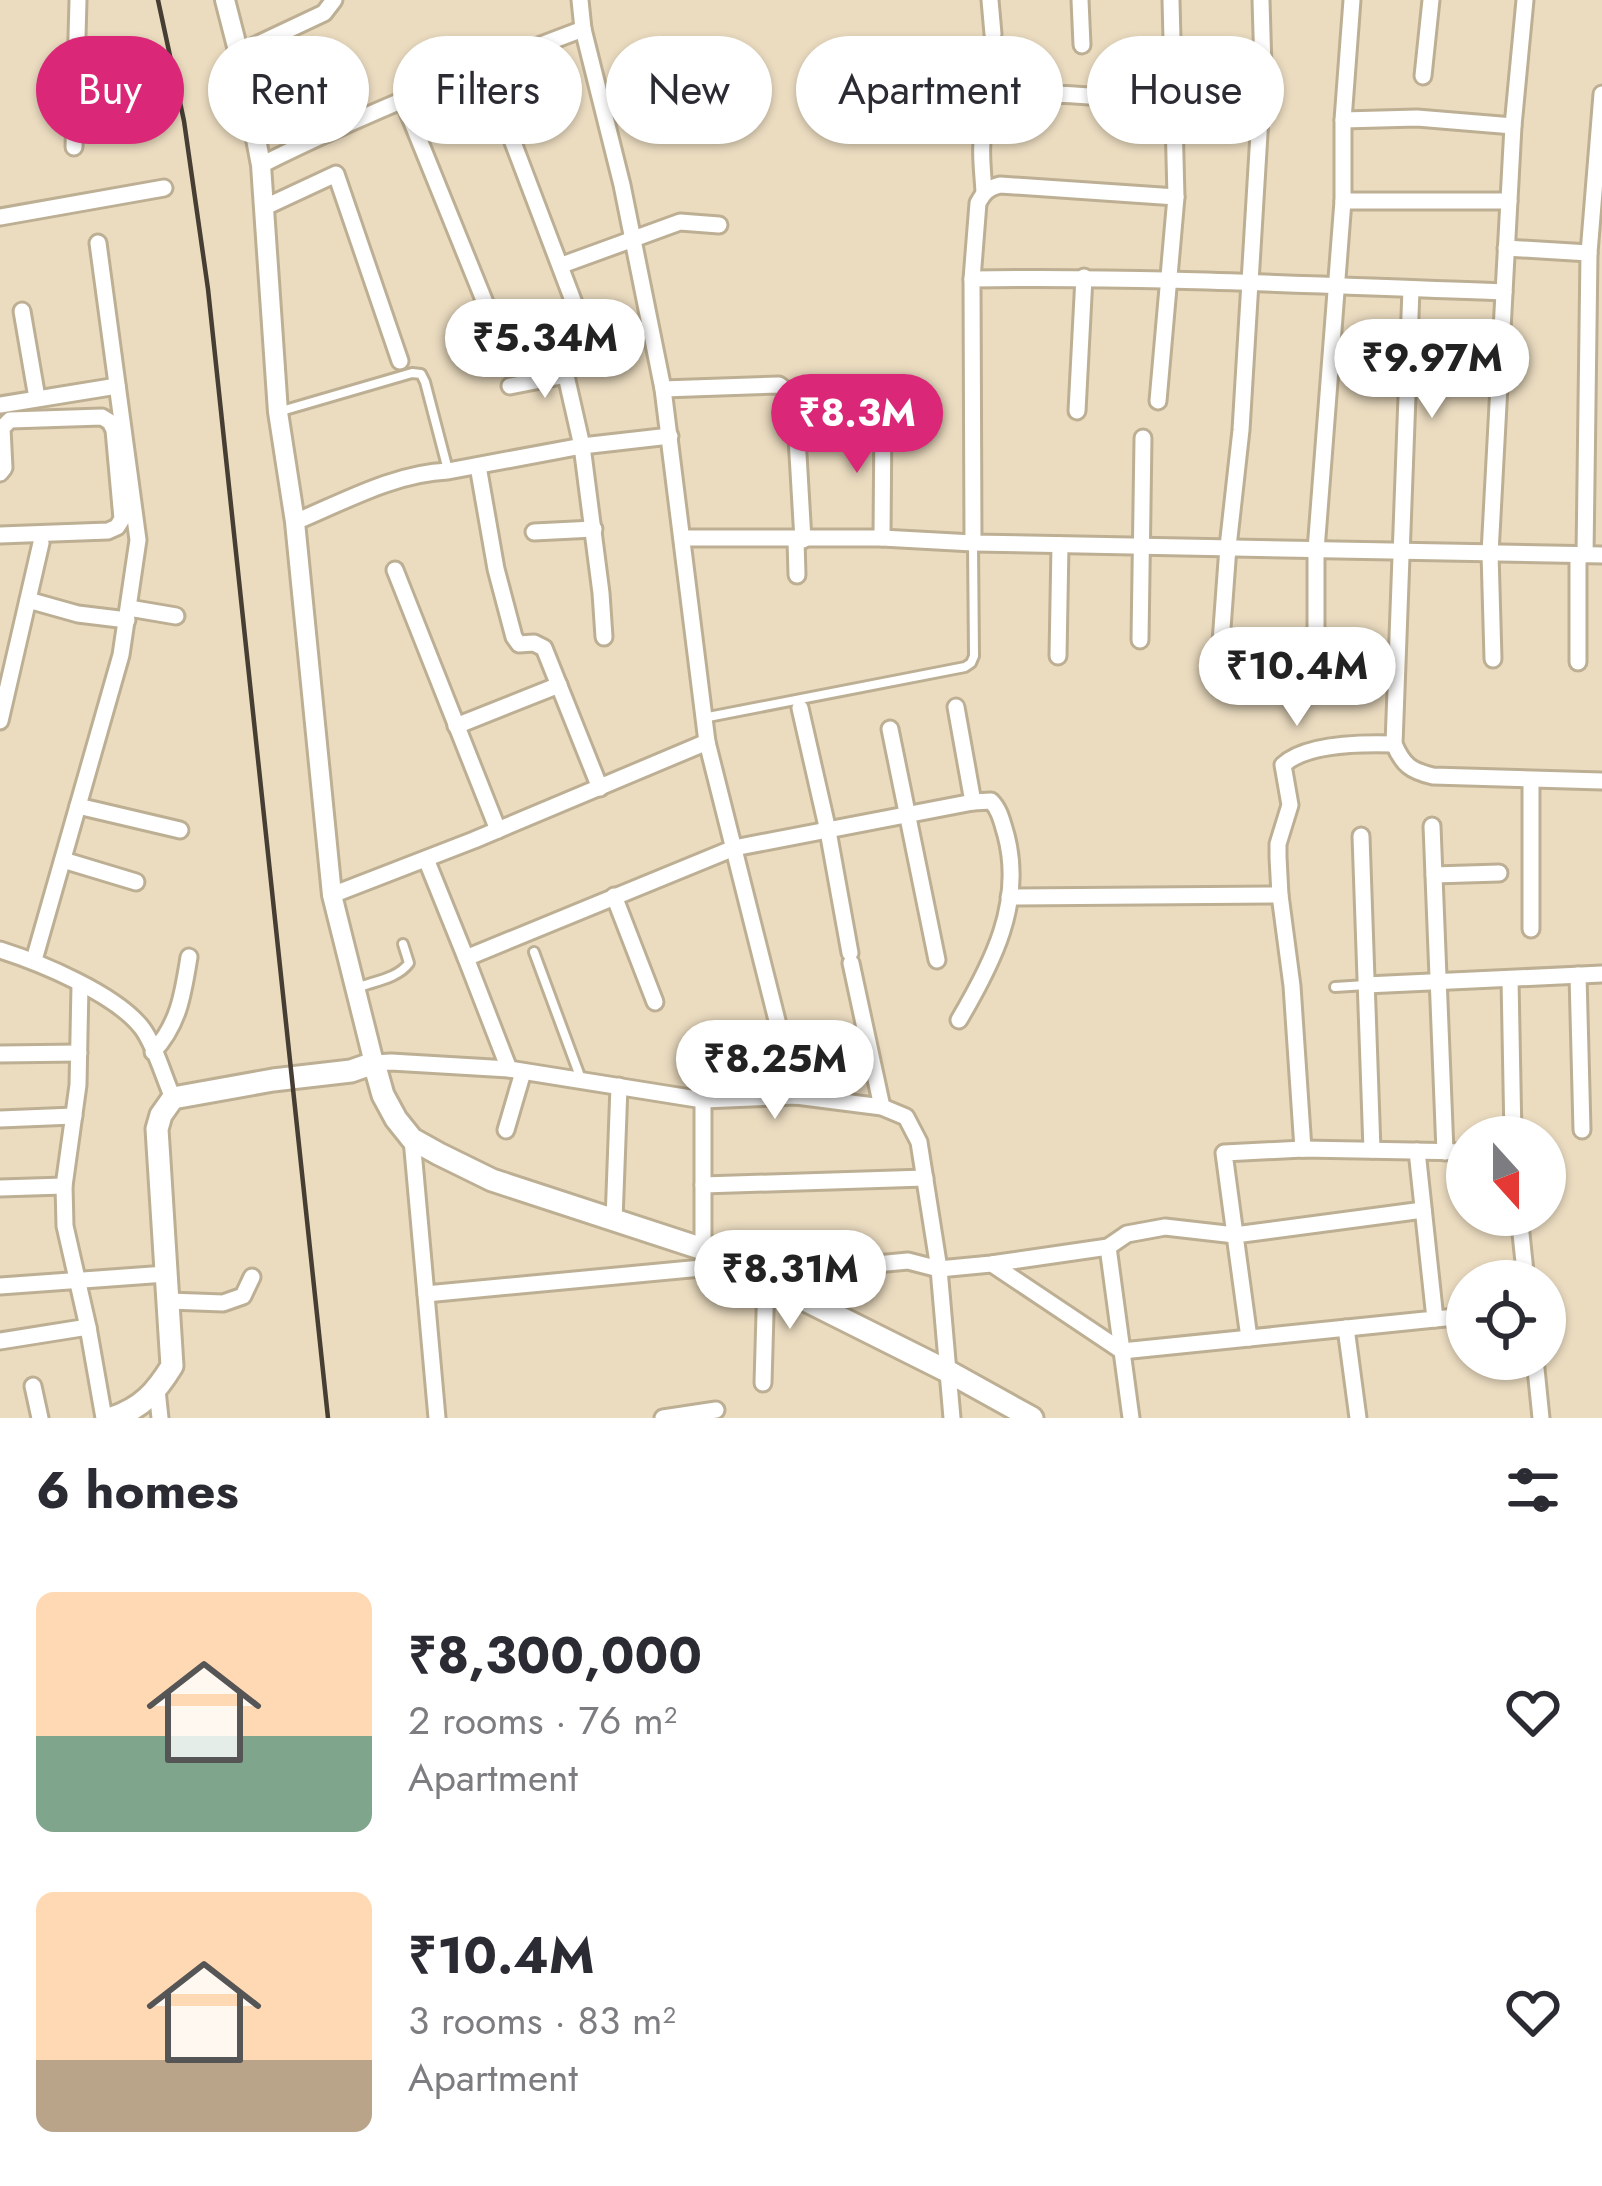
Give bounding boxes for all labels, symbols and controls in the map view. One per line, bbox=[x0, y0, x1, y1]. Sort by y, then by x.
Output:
chip: Buy bbox=[36, 36, 184, 144]
chip: Rent bbox=[208, 36, 369, 144]
chip: Filters bbox=[393, 36, 582, 144]
chip: New bbox=[606, 36, 772, 144]
chip: Apartment bbox=[796, 36, 1063, 144]
chip: House bbox=[1087, 36, 1284, 144]
pin: ₹5.34M bbox=[447, 299, 643, 401]
text: ₹5.34M bbox=[472, 309, 618, 366]
pin: ₹9.97M bbox=[1334, 319, 1530, 421]
text: ₹9.97M bbox=[1361, 329, 1503, 386]
pin: ₹8.3M bbox=[773, 374, 941, 476]
text: ₹8.3M bbox=[798, 384, 916, 441]
pin: ₹10.4M bbox=[1199, 627, 1395, 729]
text: ₹10.4M bbox=[1226, 637, 1368, 694]
pin: ₹8.25M bbox=[677, 1020, 873, 1122]
text: ₹8.25M bbox=[703, 1030, 847, 1087]
north arrow bbox=[1446, 1116, 1566, 1236]
map controls bbox=[1446, 1116, 1566, 1380]
pin: ₹8.31M bbox=[692, 1230, 888, 1332]
text: ₹8.31M bbox=[721, 1240, 859, 1297]
button: locate bbox=[1446, 1260, 1566, 1380]
text: 6 homes bbox=[36, 1453, 239, 1527]
icon: filters bbox=[1500, 1457, 1566, 1523]
text: ₹8,300,000 bbox=[408, 1618, 702, 1692]
icon: home bbox=[132, 1640, 276, 1784]
icon: heart bbox=[1500, 1679, 1566, 1745]
text: 2 rooms · 76 m² bbox=[408, 1692, 677, 1749]
text: Apartment bbox=[408, 1749, 578, 1806]
text: ₹10.4M bbox=[408, 1918, 594, 1992]
icon: home bbox=[132, 1940, 276, 2084]
icon: heart bbox=[1500, 1979, 1566, 2045]
text: 3 rooms · 83 m² bbox=[408, 1992, 676, 2049]
text: Apartment bbox=[408, 2049, 578, 2106]

